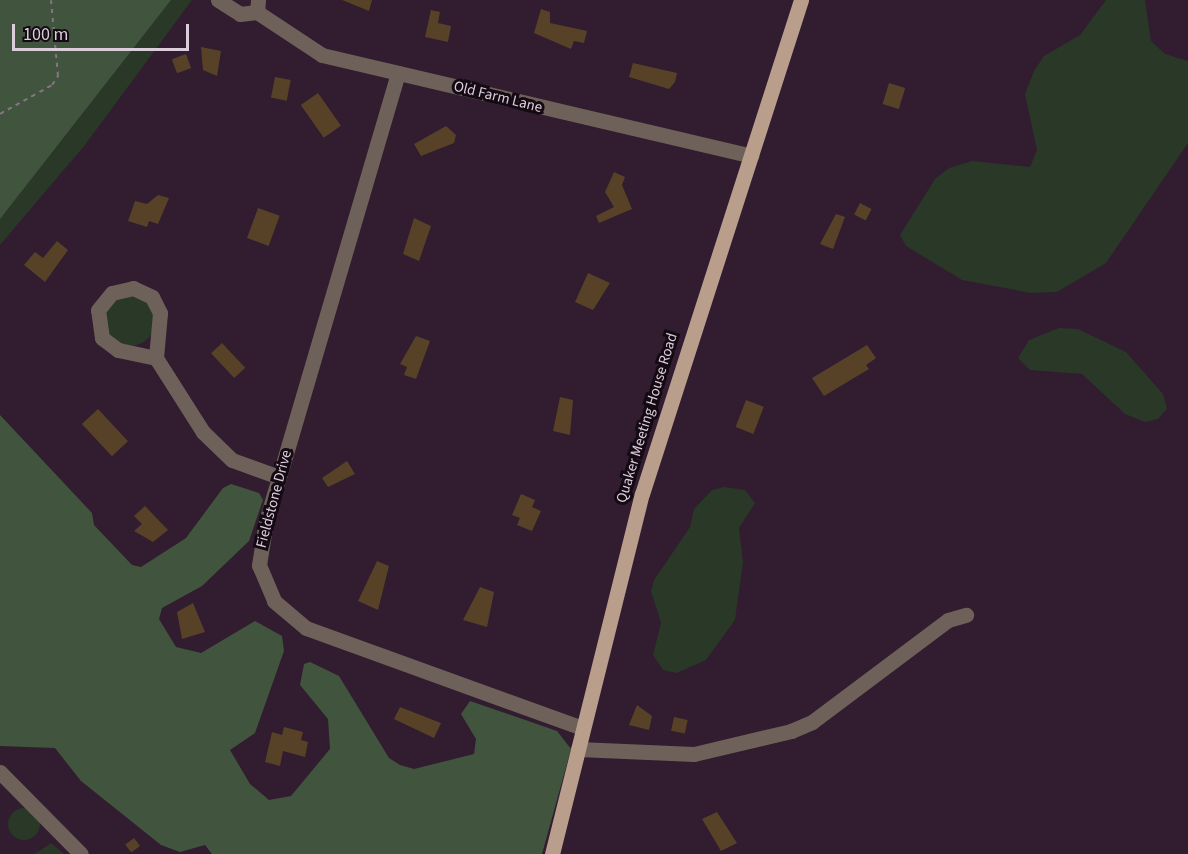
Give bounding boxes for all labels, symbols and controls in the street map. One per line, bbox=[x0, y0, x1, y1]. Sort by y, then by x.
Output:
scale bar bbox=[15, 12, 192, 50]
text: 100 m bbox=[23, 22, 68, 47]
street label: Old Farm Lane bbox=[452, 77, 544, 117]
street label: Quaker Meeting House Road bbox=[613, 331, 681, 505]
street label: Fieldstone Drive bbox=[252, 448, 296, 550]

